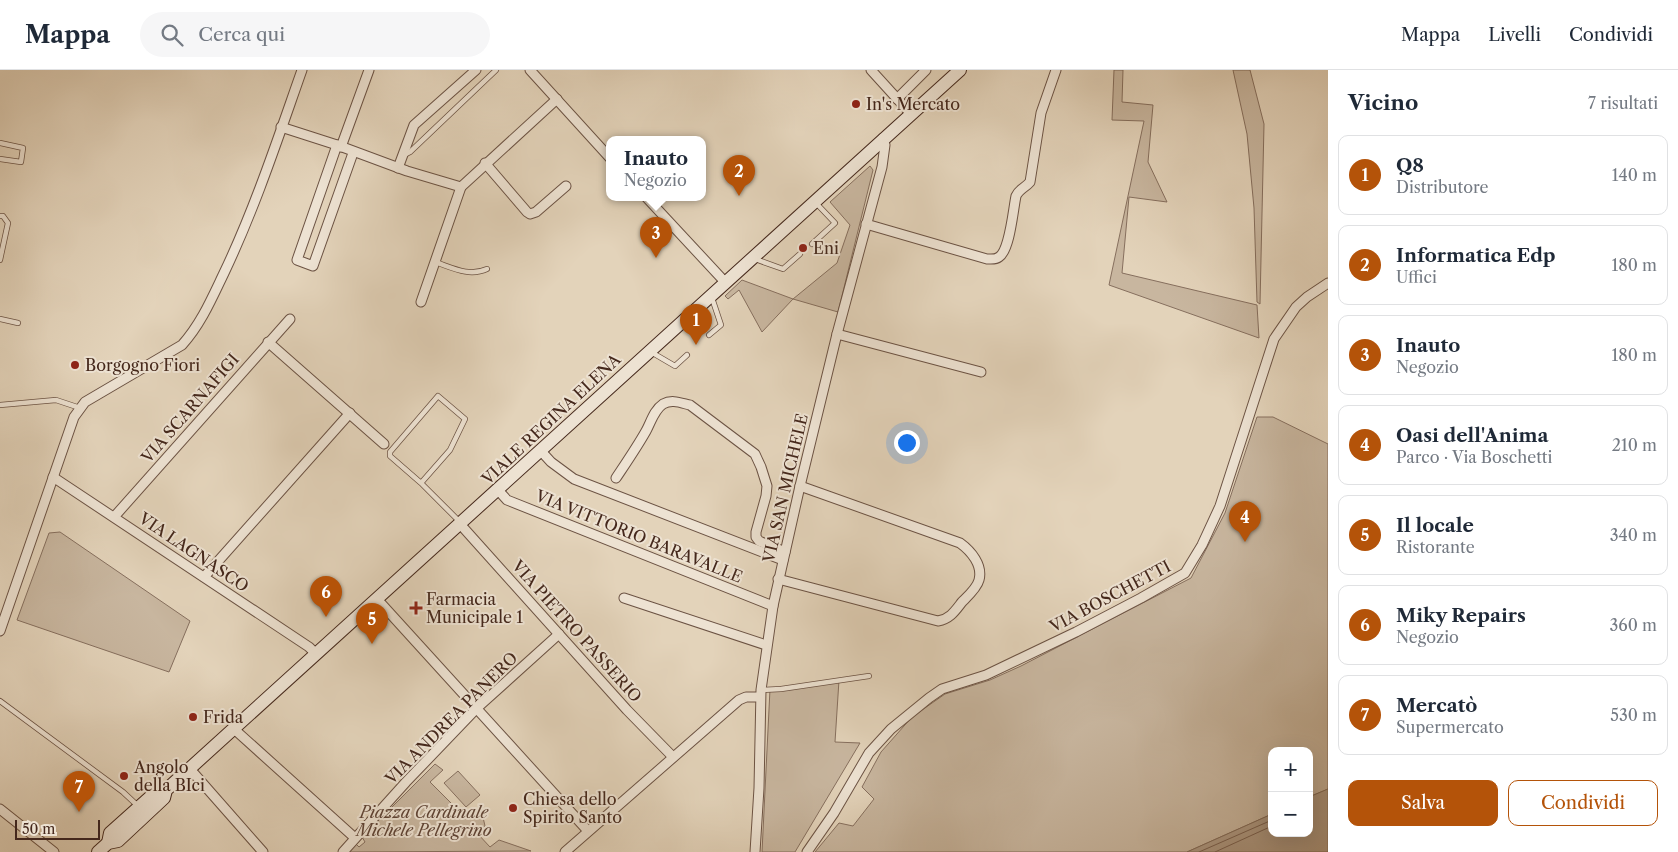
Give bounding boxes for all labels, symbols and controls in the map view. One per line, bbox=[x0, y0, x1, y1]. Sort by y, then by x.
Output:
search box bbox=[140, 12, 490, 57]
text: Mappa bbox=[25, 20, 110, 49]
icon: search bbox=[158, 21, 186, 49]
text: Cerca qui bbox=[198, 23, 285, 46]
text: Mappa bbox=[1401, 24, 1460, 46]
text: Livelli bbox=[1488, 24, 1541, 46]
text: Condividi bbox=[1569, 24, 1653, 46]
text: Vicino bbox=[1348, 90, 1418, 115]
text: 7 risultati bbox=[1588, 93, 1658, 113]
place label: In's Mercato bbox=[866, 94, 960, 114]
marker: In's Mercato bbox=[850, 98, 862, 110]
popup bbox=[606, 136, 706, 201]
text: Inauto bbox=[624, 147, 688, 170]
text: Q8 bbox=[1396, 154, 1424, 177]
pin: 2 bbox=[723, 155, 755, 196]
text: 1 bbox=[1361, 165, 1369, 185]
text: 140 m bbox=[1612, 165, 1657, 185]
text: Negozio bbox=[624, 170, 687, 190]
text: Distributore bbox=[1396, 177, 1488, 197]
pin: 3 bbox=[640, 217, 672, 258]
place label: Eni bbox=[813, 238, 839, 258]
marker: Eni bbox=[797, 242, 809, 254]
text: Informatica Edp bbox=[1396, 244, 1556, 267]
text: 2 bbox=[1360, 255, 1370, 275]
text: 180 m bbox=[1611, 255, 1657, 275]
text: Uffici bbox=[1396, 267, 1437, 287]
pin: 1 bbox=[680, 304, 712, 345]
text: Inauto bbox=[1396, 334, 1460, 357]
text: 3 bbox=[1360, 345, 1370, 365]
text: 180 m bbox=[1611, 345, 1657, 365]
street label: VIALE REGINA ELENA bbox=[477, 348, 626, 489]
street label: VIA SCARNAFIGI bbox=[136, 349, 243, 468]
place label: Borgogno Fiori bbox=[85, 355, 200, 375]
text: Negozio bbox=[1396, 357, 1459, 377]
marker: Borgogno Fiori bbox=[69, 359, 81, 371]
street label: VIA SAN MICHELE bbox=[758, 412, 812, 565]
text: Oasi dell'Anima bbox=[1396, 424, 1548, 447]
your location bbox=[894, 430, 920, 456]
text: 4 bbox=[1360, 435, 1370, 455]
text: 210 m bbox=[1612, 435, 1657, 455]
text: Parco · Via Boschetti bbox=[1396, 447, 1552, 467]
street label: VIA VITTORIO BARAVALLE bbox=[532, 485, 745, 587]
pin: 4 bbox=[1229, 501, 1261, 542]
street label: VIA LAGNASCO bbox=[135, 507, 253, 596]
text: Il locale bbox=[1396, 514, 1474, 537]
text: 5 bbox=[1361, 525, 1369, 545]
text: 340 m bbox=[1610, 525, 1657, 545]
text: Ristorante bbox=[1396, 537, 1475, 557]
street label: VIA PIETRO PASSERIO bbox=[507, 555, 646, 706]
street label: VIA BOSCHETTI bbox=[1045, 556, 1174, 637]
pin: 6 bbox=[310, 576, 342, 617]
place label: Farmacia Municipale 1 bbox=[426, 589, 523, 627]
marker: Farmacia Municipale 1 bbox=[410, 602, 422, 614]
pin: 5 bbox=[356, 603, 388, 644]
text: Miky Repairs bbox=[1396, 604, 1526, 627]
text: 6 bbox=[1360, 615, 1370, 635]
text: 360 m bbox=[1610, 615, 1657, 635]
text: Negozio bbox=[1396, 627, 1459, 647]
street label: VIA ANDREA PANERO bbox=[380, 648, 521, 789]
text: Mercatò bbox=[1396, 694, 1477, 717]
text: 7 bbox=[1361, 705, 1369, 725]
text: 530 m bbox=[1610, 705, 1657, 725]
place label: Frida bbox=[203, 707, 244, 727]
marker: Frida bbox=[187, 711, 199, 723]
text: Supermercato bbox=[1396, 717, 1504, 737]
map controls bbox=[1268, 747, 1313, 837]
button: + bbox=[1268, 747, 1313, 792]
place label: Angolo della BIci bbox=[133, 757, 205, 795]
marker: Angolo della BIci bbox=[118, 770, 130, 782]
pin: 7 bbox=[63, 771, 95, 812]
button: Salva bbox=[1348, 780, 1498, 826]
button: Condividi bbox=[1508, 780, 1658, 826]
place label: Chiesa dello Spirito Santo bbox=[523, 789, 622, 827]
button: − bbox=[1268, 792, 1313, 837]
park label: Piazza Cardinale Michele Pellegrino bbox=[354, 802, 492, 840]
marker: Chiesa dello Spirito Santo bbox=[507, 802, 519, 814]
scale bar bbox=[15, 817, 100, 840]
text: 50 m bbox=[22, 820, 55, 838]

